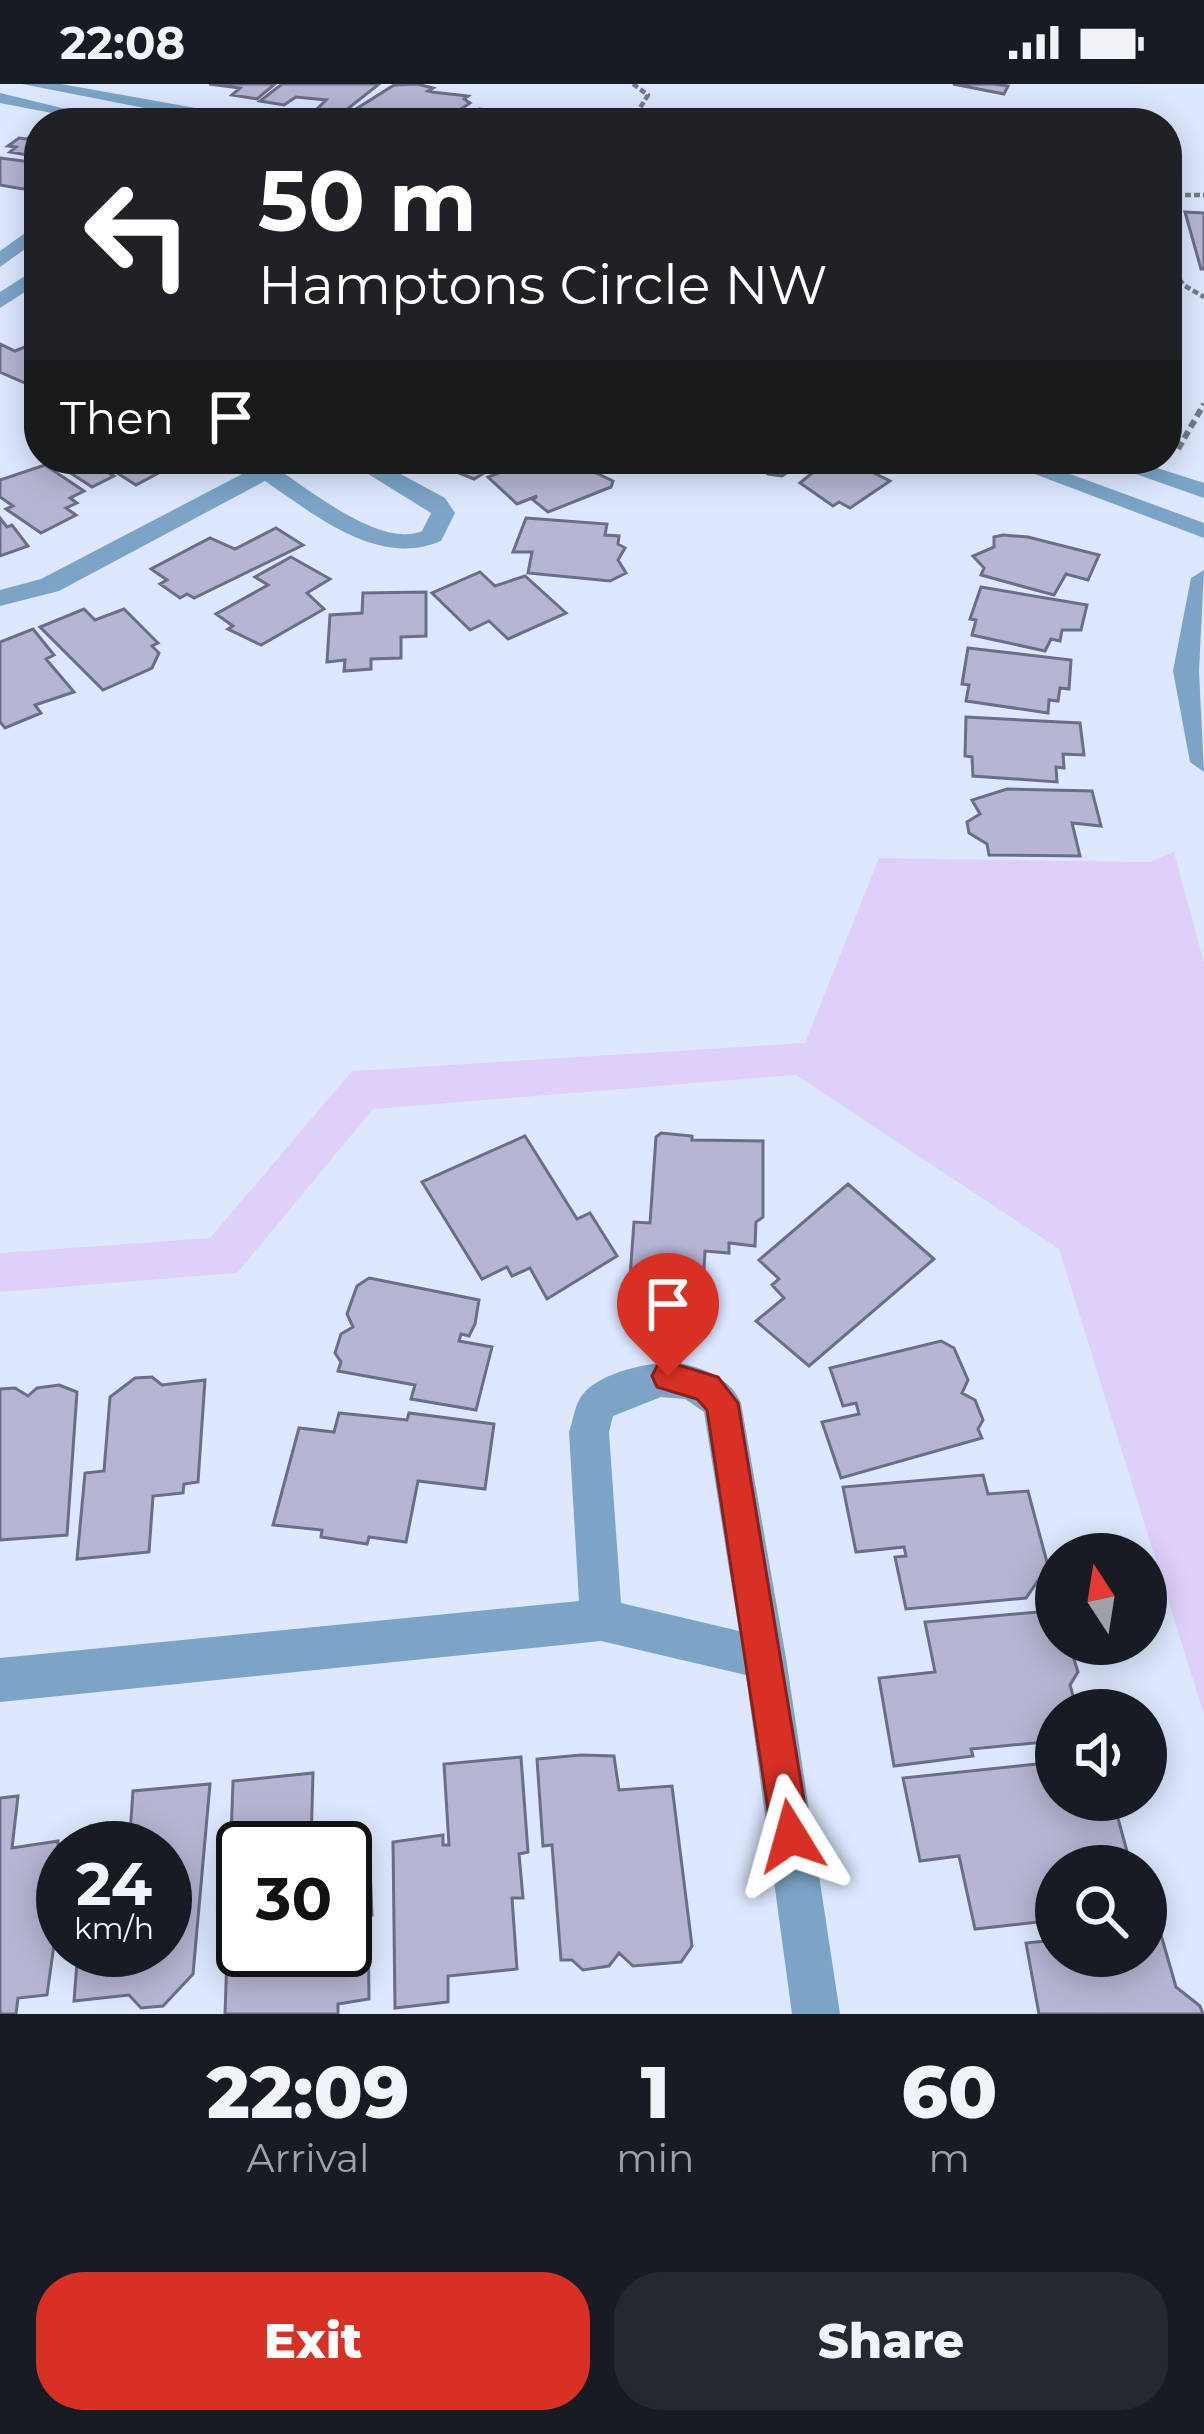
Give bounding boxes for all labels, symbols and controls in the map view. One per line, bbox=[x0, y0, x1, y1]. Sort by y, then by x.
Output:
text: 22:08 bbox=[60, 15, 185, 70]
text: 50 m bbox=[258, 150, 477, 252]
icon: left bbox=[60, 156, 216, 312]
text: Hamptons Circle NW bbox=[258, 252, 828, 318]
icon: arrive bbox=[198, 384, 264, 450]
text: Then bbox=[60, 390, 174, 445]
pin bbox=[617, 1253, 719, 1376]
icon: arrive bbox=[635, 1271, 701, 1337]
north arrow bbox=[1035, 1533, 1167, 1665]
map controls bbox=[1035, 1533, 1167, 1977]
button: sound bbox=[1035, 1689, 1167, 1821]
position arrow bbox=[728, 1773, 854, 1899]
speed limit sign: 30 bbox=[216, 1821, 372, 1977]
button: search bbox=[1035, 1845, 1167, 1977]
text: 24 bbox=[76, 1847, 152, 1920]
text: km/h bbox=[74, 1910, 154, 1947]
text: 22:09 bbox=[207, 2048, 409, 2136]
text: 1 bbox=[641, 2048, 670, 2136]
text: 60 bbox=[901, 2048, 997, 2136]
text: Arrival bbox=[247, 2134, 370, 2182]
text: min bbox=[616, 2134, 694, 2182]
text: m bbox=[929, 2134, 970, 2182]
button: Exit bbox=[36, 2272, 590, 2410]
button: Share bbox=[614, 2272, 1168, 2410]

